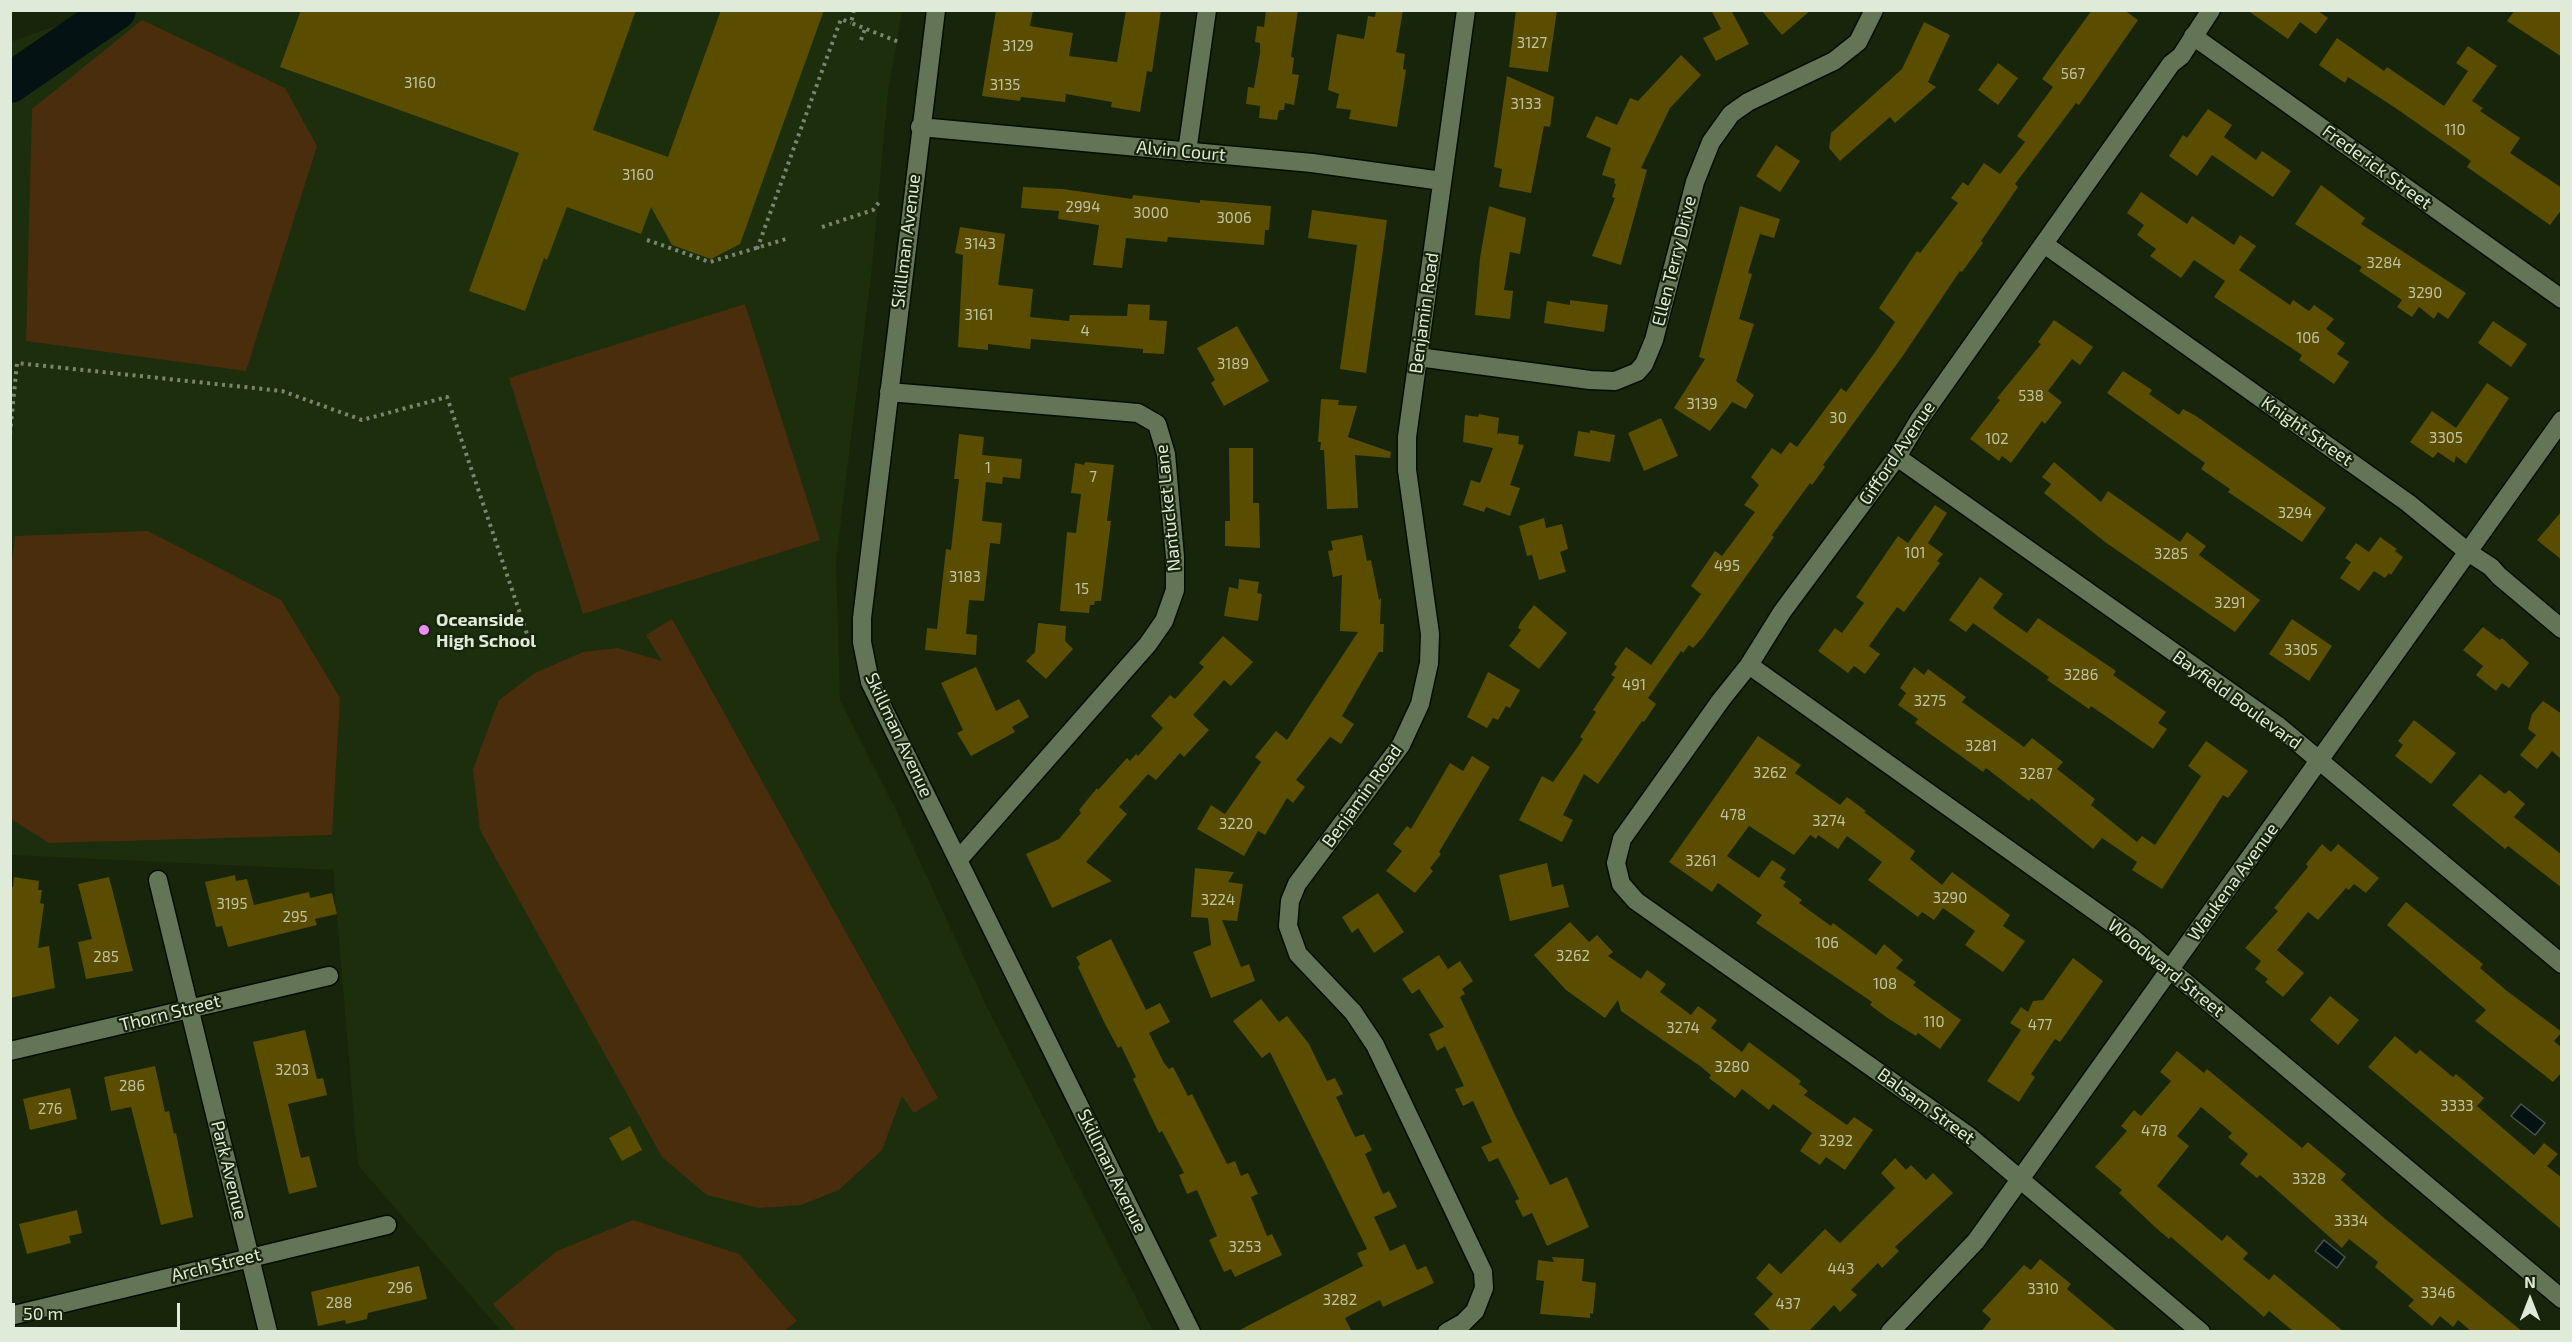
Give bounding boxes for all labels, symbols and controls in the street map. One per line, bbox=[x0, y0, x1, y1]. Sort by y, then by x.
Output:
house number: 3127 bbox=[1517, 34, 1547, 52]
house number: 3129 bbox=[1002, 37, 1034, 55]
house number: 567 bbox=[2061, 65, 2085, 83]
house number: 3160 bbox=[404, 74, 436, 92]
house number: 3135 bbox=[990, 76, 1020, 94]
house number: 3133 bbox=[1511, 95, 1541, 113]
street label: Frederick Street bbox=[2318, 120, 2436, 214]
house number: 110 bbox=[2445, 121, 2465, 139]
street label: Alvin Court bbox=[1136, 136, 1226, 166]
house number: 3160 bbox=[622, 166, 654, 184]
street label: Skillman Avenue bbox=[887, 173, 925, 309]
street label: Ellen Terry Drive bbox=[1647, 194, 1701, 328]
house number: 2994 bbox=[1066, 198, 1100, 216]
house number: 3000 bbox=[1133, 204, 1169, 222]
house number: 3006 bbox=[1216, 209, 1252, 227]
house number: 3143 bbox=[964, 235, 996, 253]
street label: Benjamin Road bbox=[1405, 251, 1443, 375]
house number: 3284 bbox=[2366, 254, 2402, 272]
house number: 3290 bbox=[2408, 284, 2442, 302]
house number: 3161 bbox=[965, 306, 993, 324]
house number: 4 bbox=[1080, 322, 1090, 340]
house number: 106 bbox=[2296, 329, 2320, 347]
house number: 3189 bbox=[1217, 355, 1249, 373]
house number: 538 bbox=[2018, 387, 2044, 405]
street label: Knight Street bbox=[2257, 391, 2357, 471]
house number: 3139 bbox=[1686, 395, 1718, 413]
street label: Gifford Avenue bbox=[1854, 397, 1940, 509]
house number: 30 bbox=[1829, 409, 1847, 427]
house number: 3305 bbox=[2429, 429, 2463, 447]
house number: 102 bbox=[1985, 430, 2009, 448]
street label: Nantucket Lane bbox=[1151, 443, 1185, 573]
house number: 1 bbox=[985, 459, 991, 477]
house number: 7 bbox=[1089, 468, 1097, 486]
house number: 3294 bbox=[2278, 504, 2312, 522]
house number: 101 bbox=[1905, 544, 1925, 562]
house number: 3285 bbox=[2154, 545, 2188, 563]
house number: 495 bbox=[1714, 557, 1740, 575]
house number: 3183 bbox=[949, 568, 981, 586]
house number: 15 bbox=[1075, 580, 1089, 598]
house number: 3291 bbox=[2214, 594, 2246, 612]
place label: Oceanside High School bbox=[436, 609, 536, 652]
marker: Oceanside High School bbox=[417, 623, 431, 637]
house number: 3305 bbox=[2284, 641, 2318, 659]
street label: Bayfield Boulevard bbox=[2168, 646, 2306, 754]
house number: 3286 bbox=[2064, 666, 2098, 684]
street label: Skillman Avenue bbox=[861, 669, 937, 801]
house number: 491 bbox=[1622, 676, 1646, 694]
house number: 3275 bbox=[1914, 692, 1946, 710]
house number: 3281 bbox=[1965, 737, 1997, 755]
street label: Benjamin Road bbox=[1317, 740, 1407, 852]
house number: 3262 bbox=[1753, 764, 1787, 782]
house number: 3287 bbox=[2019, 765, 2053, 783]
house number: 478 bbox=[1720, 806, 1746, 824]
house number: 3274 bbox=[1812, 812, 1846, 830]
house number: 3220 bbox=[1219, 815, 1253, 833]
street label: Waukena Avenue bbox=[2183, 819, 2283, 945]
house number: 3261 bbox=[1685, 852, 1717, 870]
house number: 3290 bbox=[1933, 889, 1967, 907]
house number: 3224 bbox=[1201, 891, 1235, 909]
house number: 3195 bbox=[217, 895, 247, 913]
house number: 295 bbox=[282, 908, 308, 926]
street label: Woodward Street bbox=[2103, 914, 2229, 1022]
house number: 106 bbox=[1815, 934, 1839, 952]
house number: 3262 bbox=[1556, 947, 1590, 965]
house number: 285 bbox=[93, 948, 119, 966]
house number: 108 bbox=[1873, 975, 1897, 993]
street label: Thorn Street bbox=[117, 990, 223, 1036]
house number: 110 bbox=[1924, 1013, 1944, 1031]
house number: 477 bbox=[2028, 1016, 2052, 1034]
house number: 3274 bbox=[1666, 1019, 1700, 1037]
house number: 3280 bbox=[1715, 1058, 1749, 1076]
house number: 3203 bbox=[275, 1061, 309, 1079]
street label: Balsam Street bbox=[1873, 1063, 1979, 1149]
house number: 286 bbox=[119, 1077, 145, 1095]
house number: 3333 bbox=[2440, 1097, 2474, 1115]
house number: 276 bbox=[38, 1100, 62, 1118]
street label: Skillman Avenue bbox=[1073, 1106, 1151, 1236]
street label: Park Avenue bbox=[206, 1118, 252, 1222]
house number: 478 bbox=[2141, 1122, 2167, 1140]
house number: 3292 bbox=[1819, 1132, 1853, 1150]
house number: 3328 bbox=[2292, 1170, 2326, 1188]
house number: 3334 bbox=[2334, 1212, 2368, 1230]
house number: 3253 bbox=[1228, 1238, 1262, 1256]
street label: Arch Street bbox=[169, 1243, 263, 1287]
house number: 443 bbox=[1828, 1260, 1854, 1278]
north arrow bbox=[2500, 1270, 2560, 1330]
text: N bbox=[2524, 1272, 2536, 1291]
house number: 296 bbox=[387, 1279, 413, 1297]
house number: 3310 bbox=[2027, 1280, 2059, 1298]
house number: 3346 bbox=[2421, 1284, 2455, 1302]
scale bar bbox=[15, 1291, 183, 1329]
house number: 3282 bbox=[1323, 1291, 1357, 1309]
house number: 288 bbox=[326, 1294, 352, 1312]
house number: 437 bbox=[1775, 1295, 1801, 1313]
text: 50 m bbox=[23, 1302, 63, 1324]

